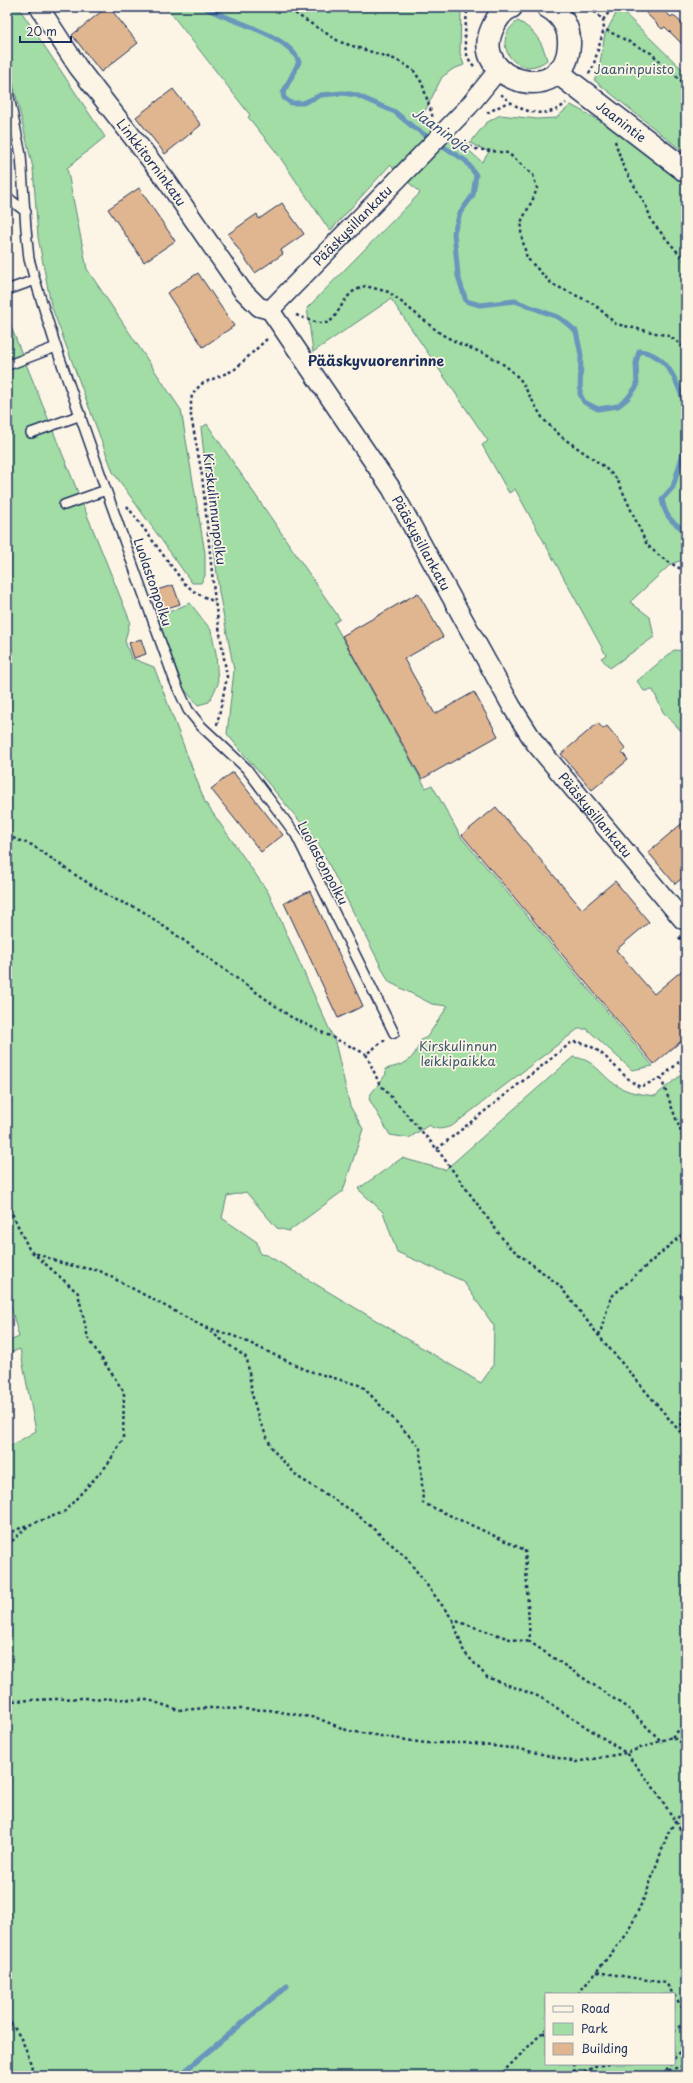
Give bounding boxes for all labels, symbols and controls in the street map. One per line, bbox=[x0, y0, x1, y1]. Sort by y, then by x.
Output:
scale bar bbox=[20, 18, 71, 44]
text: 20 m bbox=[26, 22, 57, 40]
park label: Jaaninpuisto bbox=[594, 59, 674, 78]
street label: Jaanintie bbox=[593, 96, 651, 146]
water label: Jaaninoja bbox=[408, 102, 476, 158]
street label: Linkkitorninkatu bbox=[113, 114, 191, 210]
street label: Pääskysillankatu bbox=[308, 181, 396, 270]
district label: Pääskyvuorenrinne bbox=[308, 350, 445, 371]
street label: Kirskulinnunpolku bbox=[199, 452, 232, 566]
street label: Pääskysillankatu bbox=[388, 492, 456, 594]
street label: Luolastonpolku bbox=[129, 535, 177, 629]
street label: Pääskysillankatu bbox=[554, 768, 637, 861]
street label: Luolastonpolku bbox=[293, 818, 354, 908]
park label: Kirskulinnun leikkipaikka bbox=[419, 1036, 497, 1070]
legend bbox=[545, 1993, 675, 2065]
text: Road bbox=[581, 1999, 610, 2017]
text: Park bbox=[581, 2019, 608, 2037]
text: Building bbox=[581, 2039, 628, 2057]

